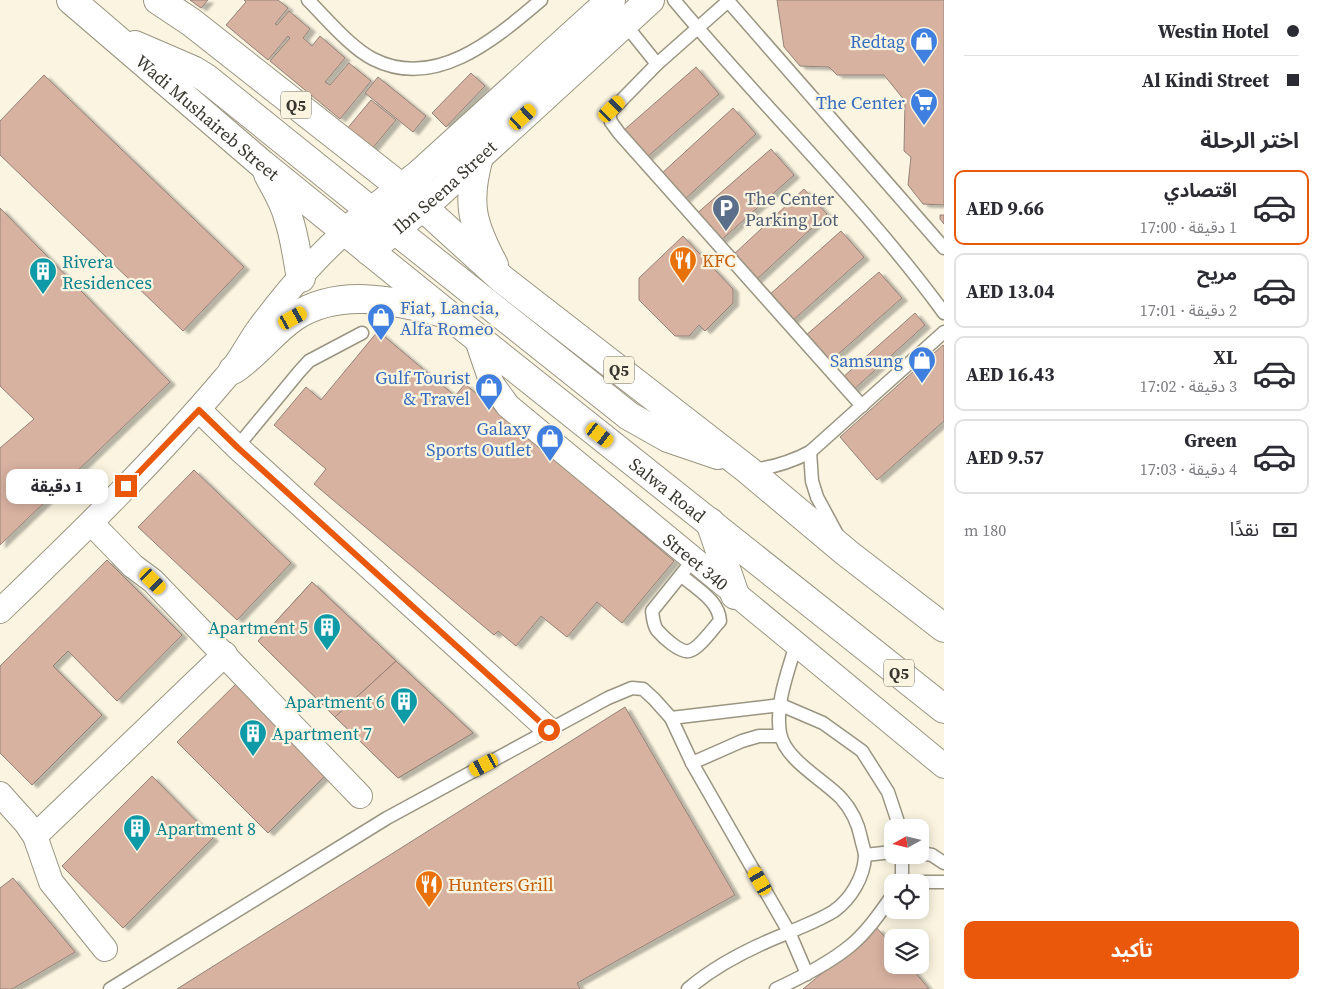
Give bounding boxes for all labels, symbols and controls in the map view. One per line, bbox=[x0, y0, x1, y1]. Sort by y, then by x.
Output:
text: Westin Hotel bbox=[1158, 18, 1269, 44]
shop icon: Redtag bbox=[909, 26, 939, 65]
place label: Redtag bbox=[850, 29, 905, 54]
street label: Wadi Mushaireb Street bbox=[130, 48, 285, 186]
text: Al Kindi Street bbox=[1142, 67, 1269, 93]
supermarket icon: The Center bbox=[909, 87, 939, 126]
place label: The Center bbox=[816, 90, 905, 115]
road number: Q5 bbox=[281, 92, 311, 118]
car bbox=[596, 93, 627, 125]
car bbox=[506, 101, 539, 133]
text: اختر الرحلة bbox=[1200, 125, 1299, 155]
street label: Ibn Seena Street bbox=[387, 134, 502, 239]
text: اقتصادي bbox=[1164, 177, 1237, 203]
icon: car bbox=[1252, 185, 1297, 230]
place label: The Center Parking Lot bbox=[745, 186, 838, 232]
parking icon: The Center Parking Lot bbox=[711, 193, 741, 232]
text: AED 9.66 bbox=[966, 195, 1044, 221]
text: 1 دقيقة · 17:00 bbox=[1140, 216, 1237, 238]
restaurant icon: KFC bbox=[668, 245, 698, 284]
place label: KFC bbox=[702, 248, 736, 273]
place label: Rivera Residences bbox=[62, 249, 152, 295]
building icon: Rivera Residences bbox=[28, 256, 58, 295]
text: مريح bbox=[1197, 260, 1237, 286]
icon: car bbox=[1252, 268, 1297, 313]
text: AED 13.04 bbox=[966, 278, 1054, 304]
place label: Fiat, Lancia, Alfa Romeo bbox=[400, 295, 500, 341]
text: 2 دقيقة · 17:01 bbox=[1140, 299, 1237, 321]
shop icon: Fiat, Lancia, Alfa Romeo bbox=[366, 302, 396, 341]
car bbox=[276, 304, 309, 332]
text: XL bbox=[1214, 344, 1237, 370]
shop icon: Samsung bbox=[907, 345, 937, 384]
place label: Samsung bbox=[830, 348, 903, 373]
icon: car bbox=[1252, 351, 1297, 396]
road number: Q5 bbox=[604, 356, 634, 384]
text: AED 16.43 bbox=[966, 361, 1054, 387]
place label: Gulf Tourist & Travel bbox=[375, 365, 470, 411]
shop icon: Gulf Tourist & Travel bbox=[474, 372, 504, 411]
text: 3 دقيقة · 17:02 bbox=[1140, 375, 1237, 397]
place label: Galaxy Sports Outlet bbox=[426, 416, 532, 462]
car bbox=[583, 420, 616, 450]
shop icon: Galaxy Sports Outlet bbox=[535, 423, 565, 462]
text: Green bbox=[1184, 427, 1237, 453]
icon: car bbox=[1252, 434, 1297, 479]
text: AED 9.57 bbox=[966, 444, 1044, 470]
street label: Salwa Road bbox=[624, 451, 711, 528]
text: 4 دقيقة · 17:03 bbox=[1140, 458, 1237, 480]
callout: 1 دقيقة bbox=[6, 468, 108, 504]
text: 1 دقيقة bbox=[31, 475, 83, 497]
route end bbox=[115, 475, 137, 497]
text: نقدًا bbox=[1230, 516, 1259, 542]
icon: cash bbox=[1271, 516, 1299, 544]
text: 180 m bbox=[964, 519, 1006, 541]
street label: Street 340 bbox=[658, 527, 734, 596]
car bbox=[137, 565, 168, 597]
building icon: Apartment 5 bbox=[312, 612, 342, 651]
place label: Apartment 5 bbox=[208, 615, 308, 640]
road number: Q5 bbox=[884, 660, 914, 686]
building icon: Apartment 6 bbox=[389, 686, 419, 725]
place label: Apartment 6 bbox=[285, 689, 385, 714]
building icon: Apartment 7 bbox=[238, 718, 268, 757]
route start bbox=[538, 719, 560, 741]
place label: Apartment 7 bbox=[272, 721, 372, 746]
car bbox=[467, 751, 500, 779]
building icon: Apartment 8 bbox=[122, 813, 152, 852]
place label: Apartment 8 bbox=[156, 816, 256, 841]
north arrow bbox=[884, 819, 929, 864]
map controls bbox=[884, 819, 929, 974]
car bbox=[746, 864, 773, 898]
restaurant icon: Hunters Grill bbox=[414, 869, 444, 908]
place label: Hunters Grill bbox=[448, 872, 554, 897]
button: locate bbox=[884, 874, 929, 919]
button: تأكيد bbox=[964, 921, 1299, 979]
button: layers bbox=[884, 929, 929, 974]

